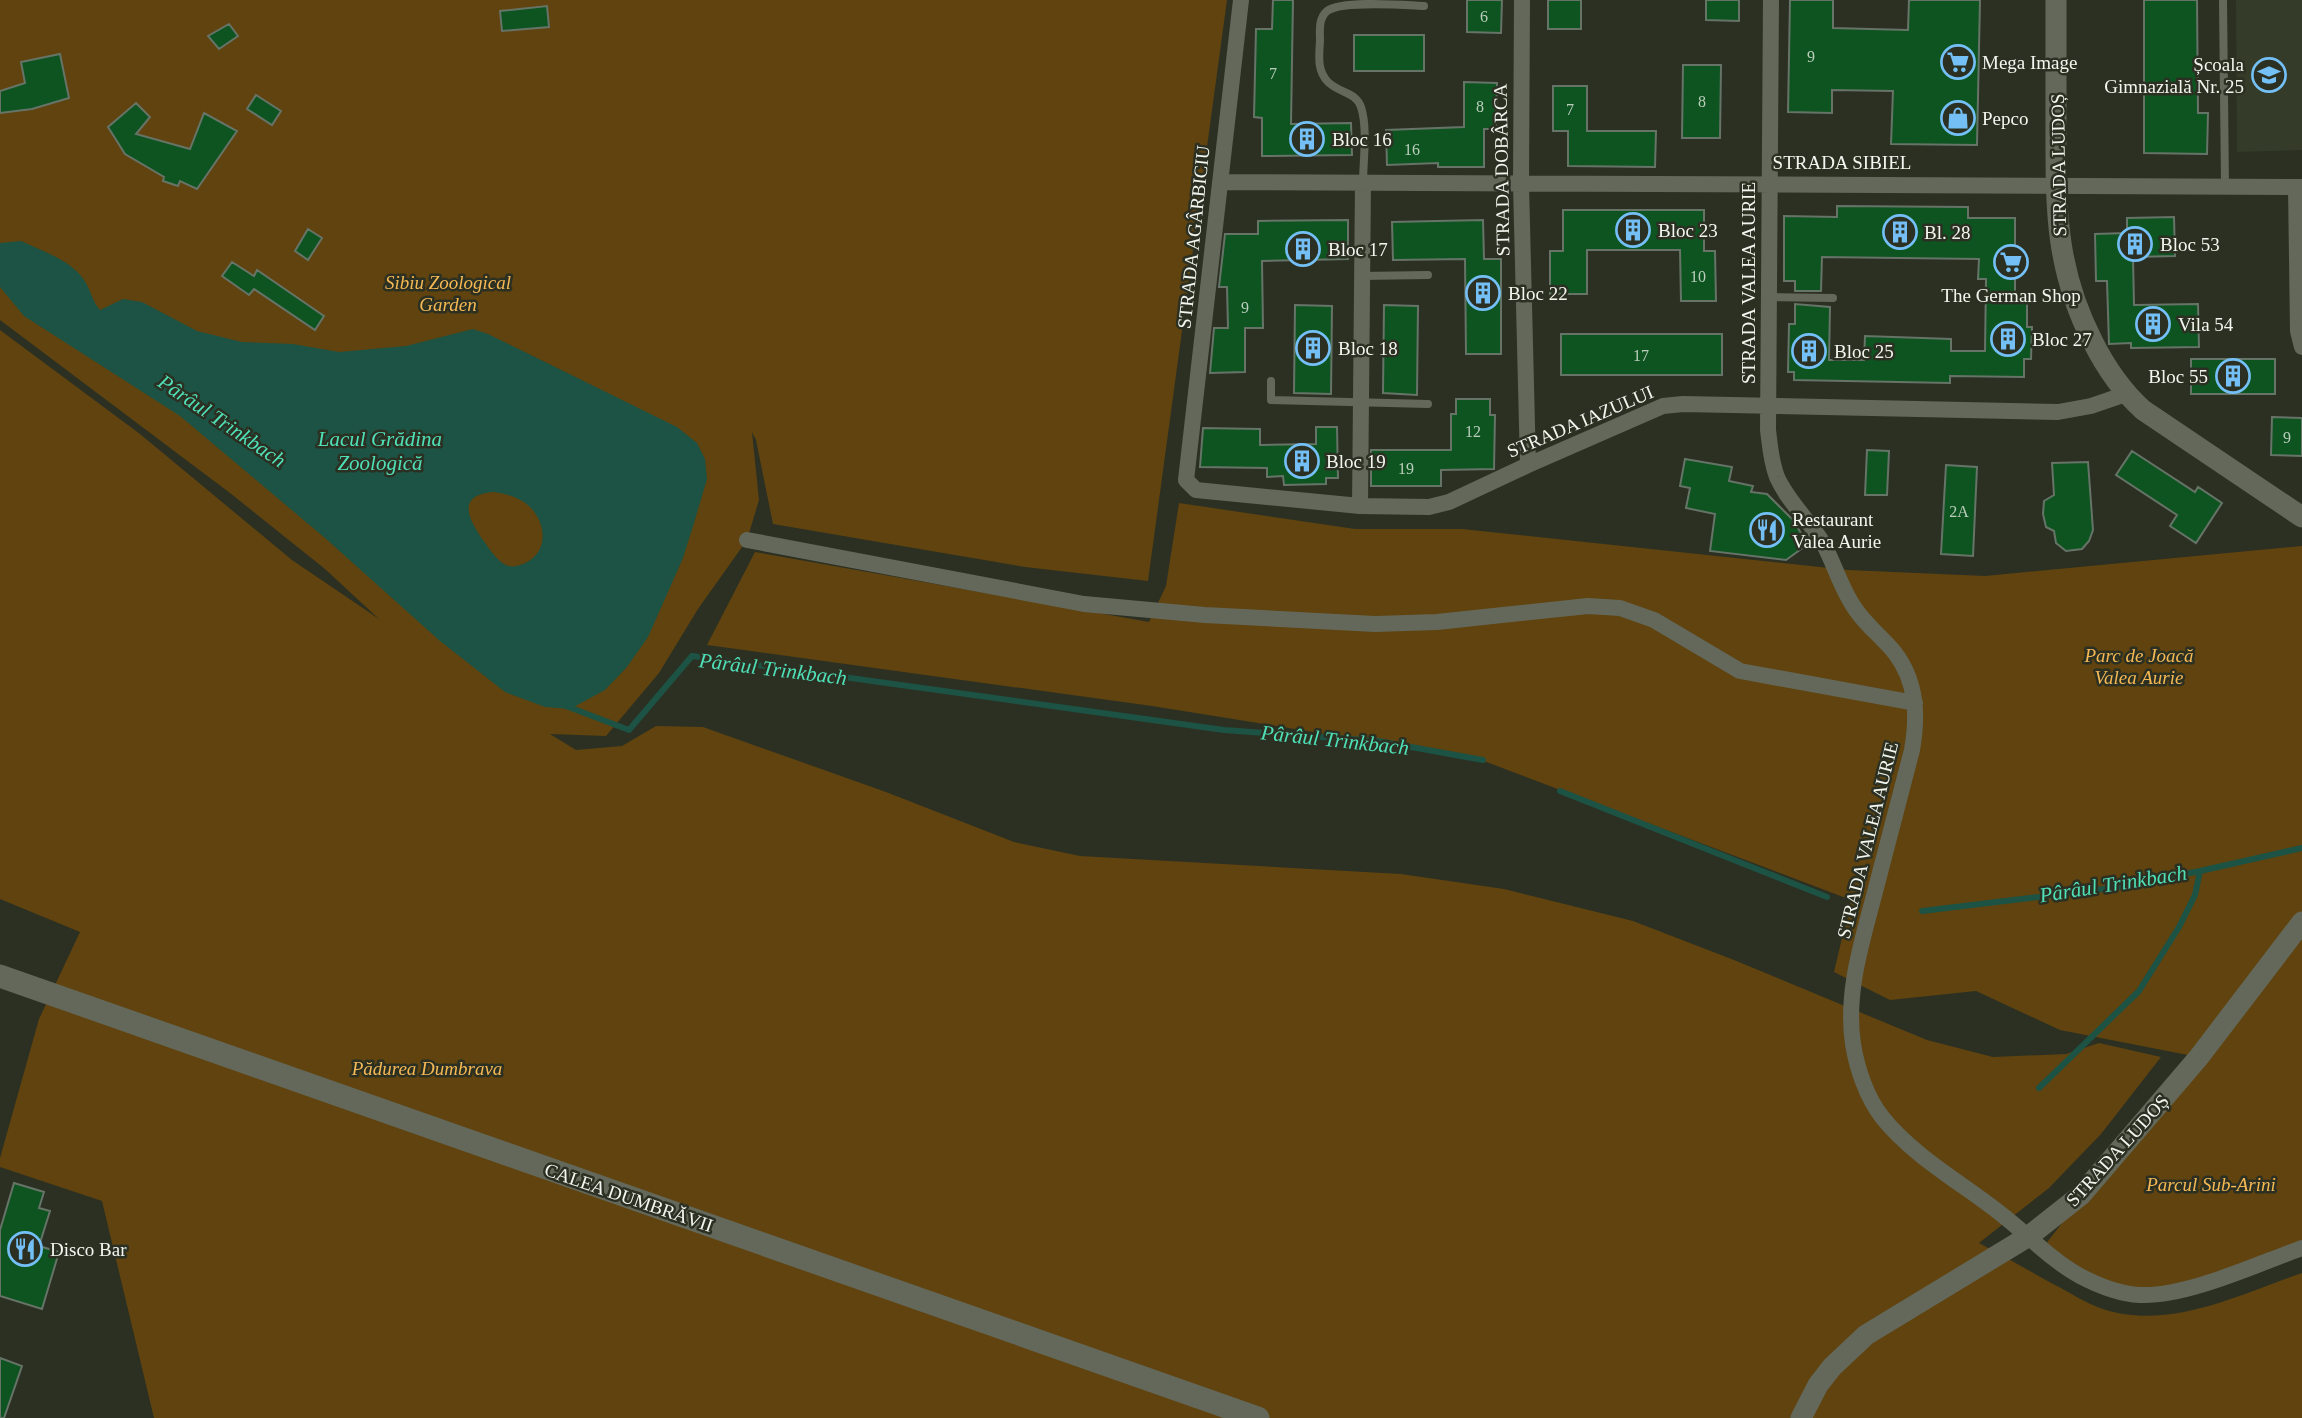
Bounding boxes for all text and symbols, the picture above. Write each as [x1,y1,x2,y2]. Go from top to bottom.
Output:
house number: 6 [1480,8,1488,25]
supermarket icon: Mega Image [1939,43,1977,81]
house number: 9 [1807,48,1815,65]
place label: Mega Image [1982,52,2077,73]
place label: Școala Gimnazială Nr. 25 [2104,54,2245,97]
school or university icon: Școala Gimnazială Nr. 25 [2250,56,2288,94]
house number: 7 [1269,65,1277,82]
street label: STRADA DOBÂRCA [1489,83,1514,256]
house number: 8 [1698,93,1706,110]
street label: STRADA LUDOȘ [2047,93,2070,237]
house number: 8 [1476,98,1484,115]
shop icon: Pepco [1939,99,1977,137]
house number: 7 [1566,101,1574,118]
place label: Pepco [1982,108,2028,129]
building icon: Bloc 16 [1288,120,1326,158]
place label: Bloc 16 [1332,129,1392,150]
house number: 16 [1404,141,1420,158]
street label: STRADA AGÂRBICIU [1173,144,1214,330]
street label: STRADA SIBIEL [1773,152,1911,173]
street label: STRADA VALEA AURIE [1738,182,1759,384]
building icon: Bloc 23 [1614,211,1652,249]
building icon: Bl. 28 [1881,213,1919,251]
place label: Bloc 23 [1658,220,1718,241]
place label: Bl. 28 [1924,222,1970,243]
building icon: Bloc 53 [2116,225,2154,263]
building icon: Bloc 17 [1284,230,1322,268]
place label: Bloc 53 [2160,234,2220,255]
place label: Bloc 17 [1328,239,1388,260]
supermarket icon: The German Shop [1992,243,2030,281]
house number: 10 [1690,268,1706,285]
park label: Sibiu Zoological Garden [385,272,511,315]
building icon: Bloc 22 [1464,274,1502,312]
place label: Bloc 22 [1508,283,1568,304]
place label: The German Shop [1941,285,2081,306]
house number: 9 [1241,299,1249,316]
building icon: Vila 54 [2134,305,2172,343]
place label: Vila 54 [2178,314,2234,335]
building icon: Bloc 27 [1989,320,2027,358]
building icon: Bloc 18 [1294,329,1332,367]
place label: Bloc 27 [2032,329,2092,350]
building icon: Bloc 25 [1790,332,1828,370]
place label: Bloc 18 [1338,338,1398,359]
place label: Bloc 25 [1834,341,1894,362]
house number: 17 [1633,347,1649,364]
building icon: Bloc 55 [2214,357,2252,395]
place label: Bloc 55 [2148,366,2208,387]
water label: Pârâul Trinkbach [153,369,290,473]
street label: STRADA IAZULUI [1504,381,1656,462]
house number: 12 [1465,423,1481,440]
water label: Lacul Grădina Zoologică [317,427,442,475]
house number: 9 [2283,429,2291,446]
building icon: Bloc 19 [1283,442,1321,480]
place label: Bloc 19 [1326,451,1386,472]
house number: 19 [1398,460,1414,477]
house number: 2A [1949,503,1969,520]
place label: Restaurant Valea Aurie [1792,509,1881,552]
restaurant icon: Restaurant Valea Aurie [1748,511,1786,549]
park label: Parc de Joacă Valea Aurie [2083,645,2194,688]
water label: Pârâul Trinkbach [697,648,848,690]
water label: Pârâul Trinkbach [1259,720,1410,760]
street label: STRADA VALEA AURIE [1833,740,1902,941]
water label: Pârâul Trinkbach [2037,861,2188,908]
park label: Pădurea Dumbrava [351,1058,502,1079]
street label: STRADA LUDOȘ [2062,1090,2173,1211]
street label: CALEA DUMBRĂVII [542,1159,716,1236]
park label: Parcul Sub-Arini [2145,1174,2276,1195]
restaurant icon: Disco Bar [6,1230,44,1268]
place label: Disco Bar [50,1239,127,1260]

